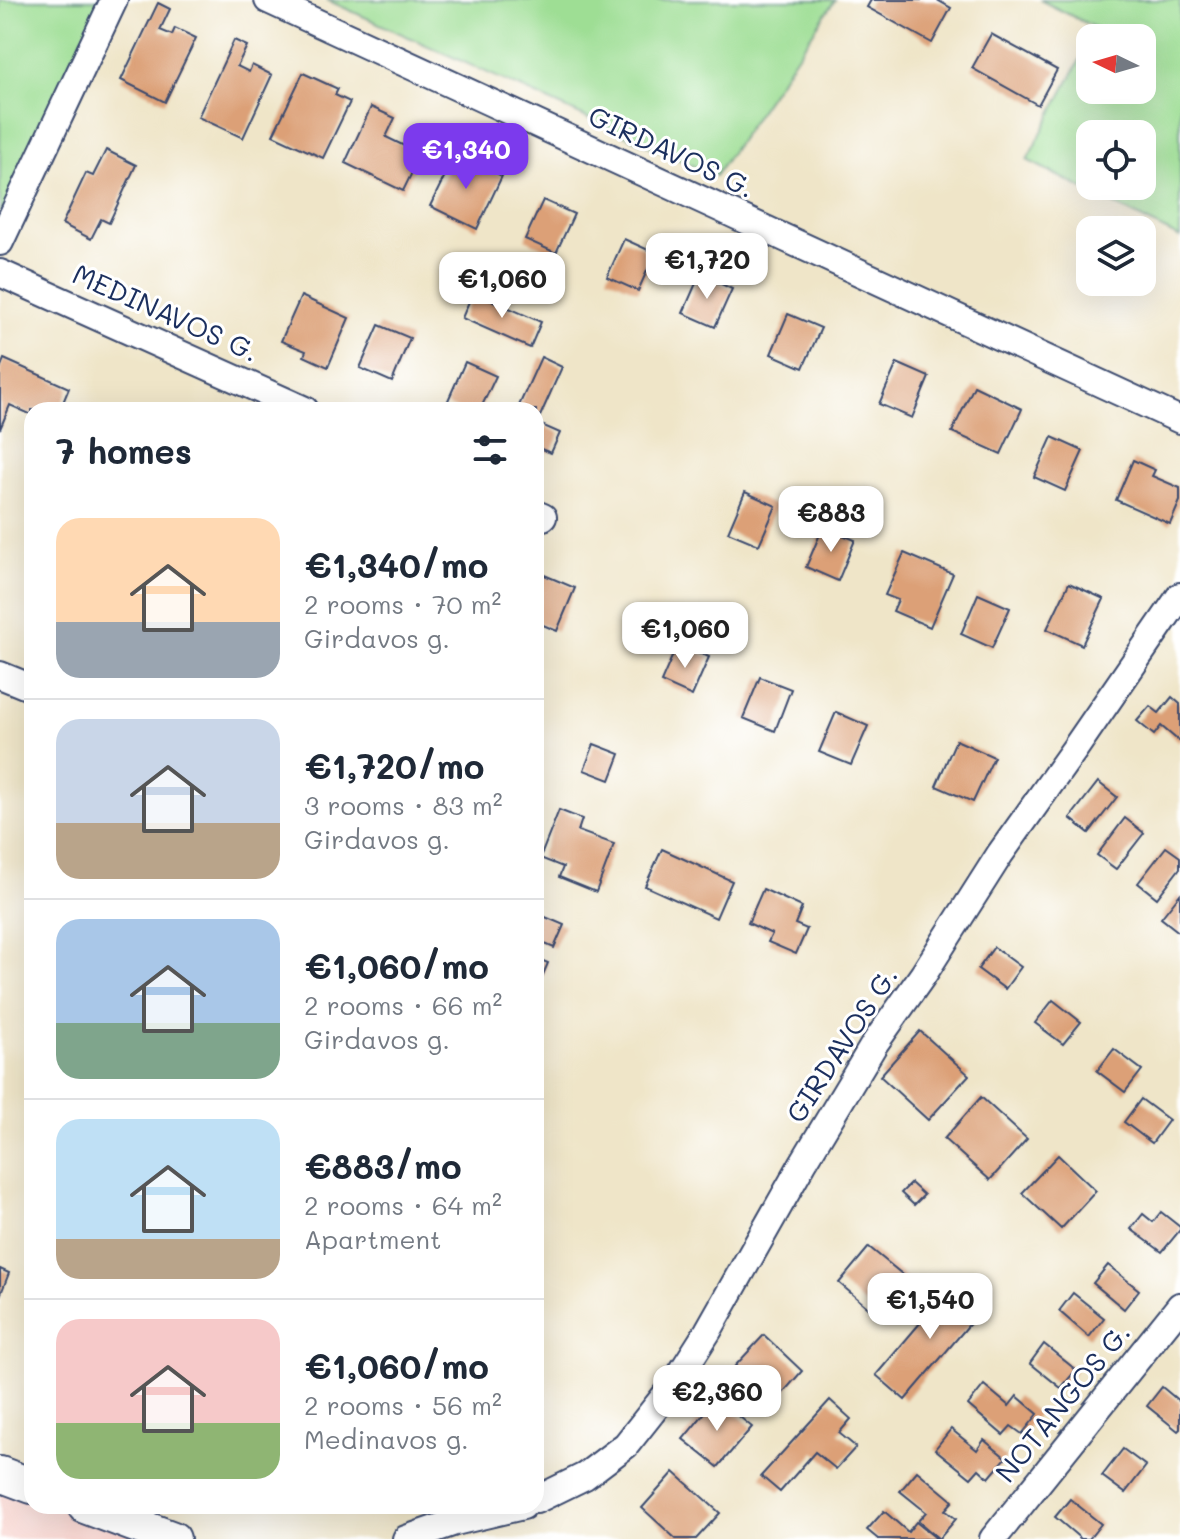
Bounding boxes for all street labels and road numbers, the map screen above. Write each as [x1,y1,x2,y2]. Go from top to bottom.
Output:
street label: GIRDAVOS G. [583,97,761,205]
street label: MEDINAVOS G. [67,255,265,369]
street label: GIRDAVOS G. [777,959,905,1129]
street label: NOTANGOS G. [987,1315,1137,1489]

